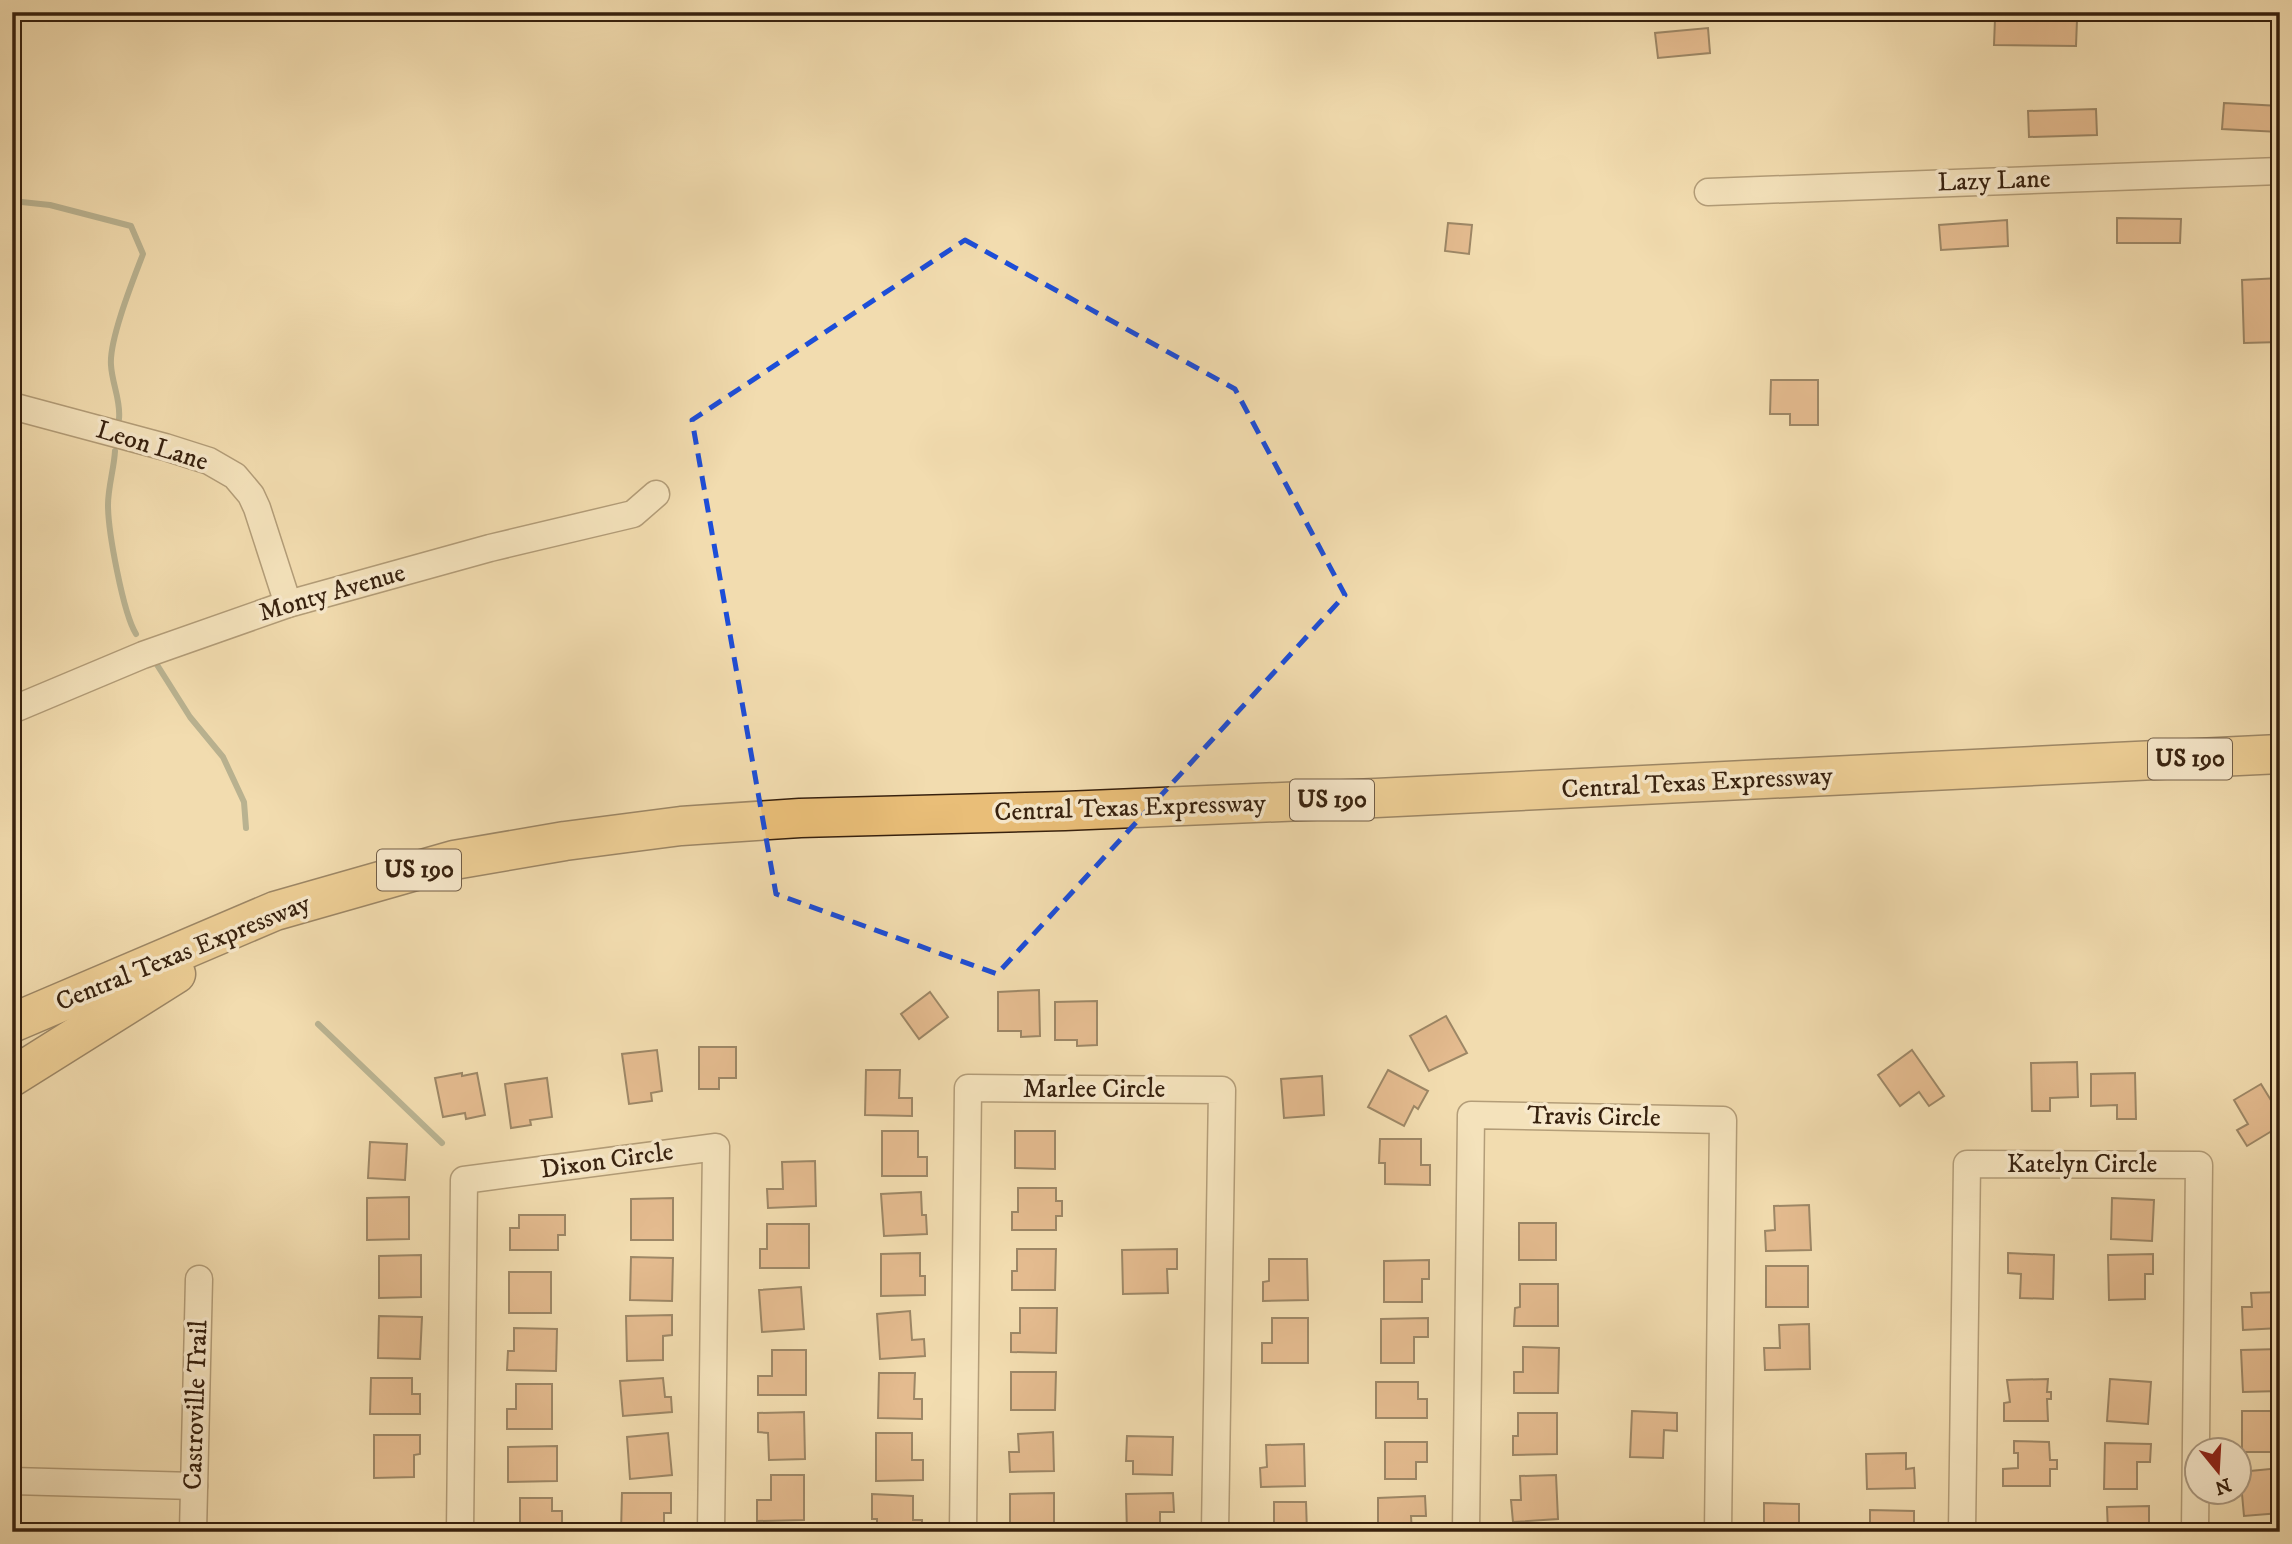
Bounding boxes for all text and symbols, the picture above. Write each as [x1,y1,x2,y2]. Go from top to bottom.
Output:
street label: Lazy Lane [1937,163,2051,199]
street label: Leon Lane [92,413,212,479]
street label: Monty Avenue [255,556,409,630]
road number: US 190 [2148,738,2232,780]
street label: Central Texas Expressway [1561,759,1834,807]
road number: US 190 [1290,780,1374,820]
street label: Central Texas Expressway [994,787,1267,829]
road number: US 190 [377,850,461,890]
street label: Central Texas Expressway [51,887,316,1019]
street label: Marlee Circle [1023,1073,1165,1106]
street label: Travis Circle [1527,1099,1661,1135]
street label: Dixon Circle [539,1135,675,1187]
street label: Katelyn Circle [2007,1148,2157,1181]
street label: Castroville Trail [177,1319,215,1491]
north arrow [2184,1436,2254,1506]
text: N [2211,1472,2234,1499]

